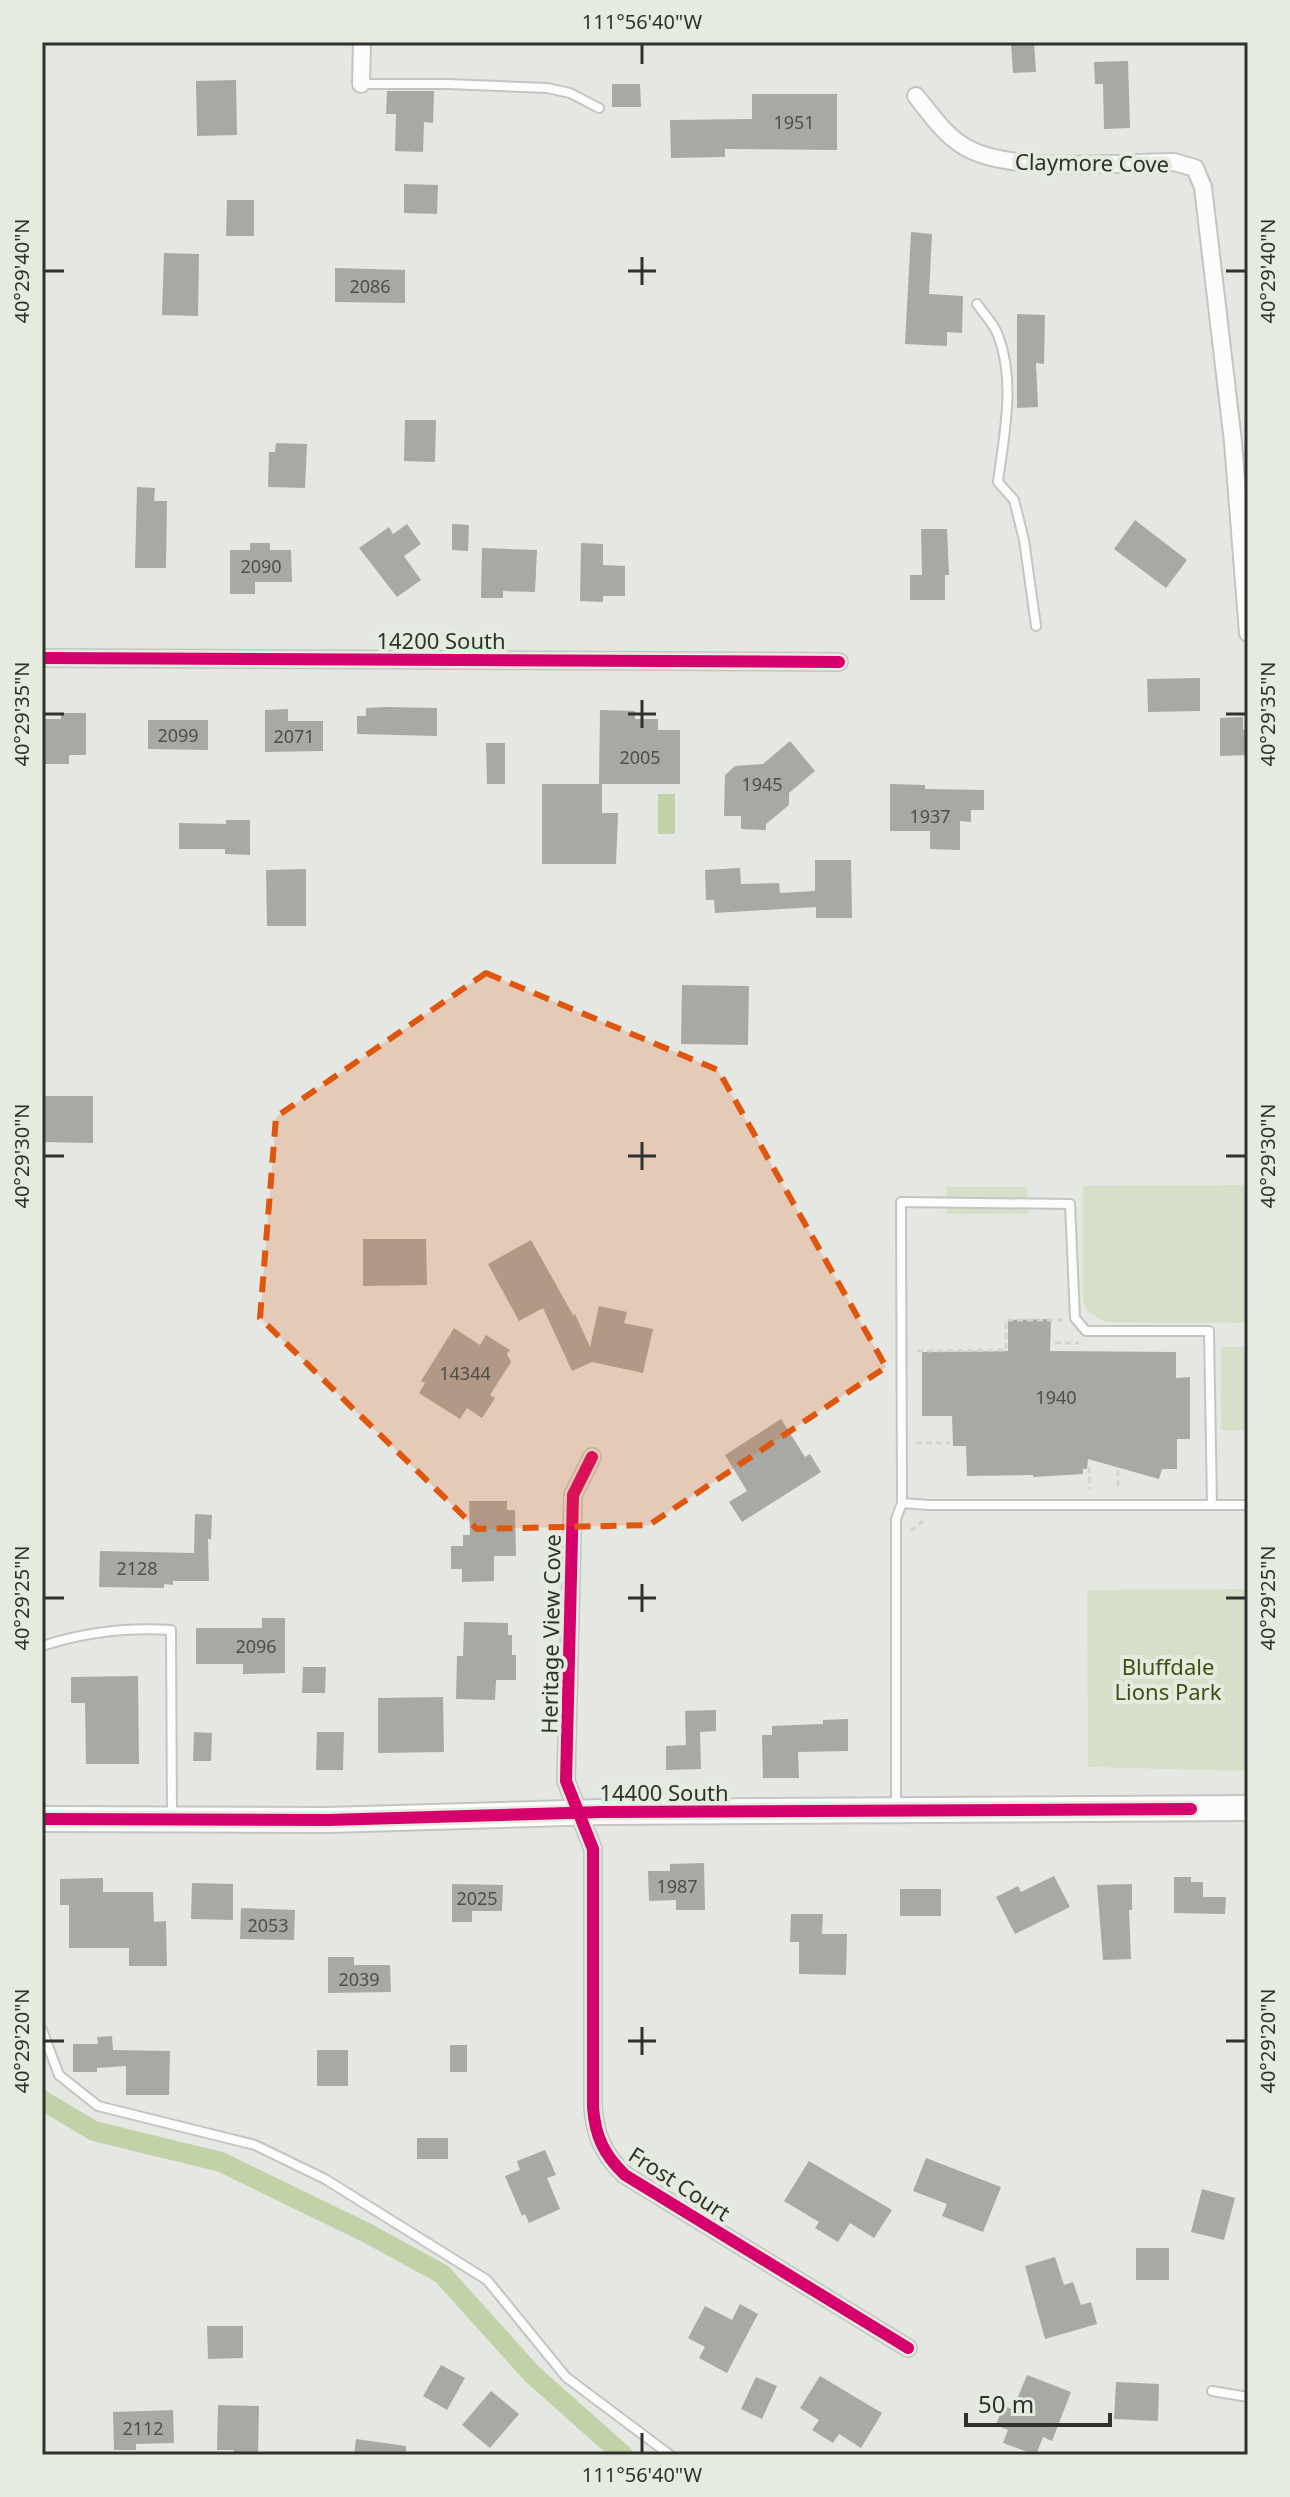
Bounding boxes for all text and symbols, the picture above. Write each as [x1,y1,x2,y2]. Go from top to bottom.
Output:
text: 111°56'40"W [582,8,703,35]
house number: 1951 [773,110,815,134]
street label: Claymore Cove [1015,146,1169,178]
text: 40°29'40"N [8,218,35,324]
text: 40°29'40"N [1254,218,1281,324]
house number: 2086 [349,274,391,298]
house number: 2090 [240,554,282,578]
street label: 14200 South [376,625,506,655]
text: 40°29'35"N [8,661,35,767]
text: 40°29'35"N [1254,661,1281,767]
house number: 2099 [157,723,199,747]
house number: 2071 [273,724,315,748]
house number: 2005 [619,745,661,769]
house number: 1945 [741,772,783,796]
house number: 1937 [909,804,951,828]
text: 40°29'30"N [8,1103,35,1209]
text: 40°29'30"N [1254,1103,1281,1209]
house number: 14344 [439,1361,491,1385]
house number: 1940 [1035,1385,1077,1409]
street label: Heritage View Cove [533,1534,567,1734]
text: 40°29'25"N [8,1545,35,1651]
text: 40°29'25"N [1254,1545,1281,1651]
house number: 2128 [116,1556,158,1580]
house number: 2096 [235,1634,277,1658]
park label: Bluffdale Lions Park [1115,1651,1222,1706]
street label: 14400 South [599,1777,729,1807]
house number: 1987 [656,1874,698,1898]
house number: 2025 [456,1886,498,1910]
house number: 2053 [247,1913,289,1937]
house number: 2039 [338,1967,380,1991]
text: 40°29'20"N [8,1988,35,2094]
text: 40°29'20"N [1254,1988,1281,2094]
street label: Frost Court [623,2139,737,2227]
scale bar [966,2377,1110,2427]
text: 50 m [978,2387,1034,2420]
house number: 2112 [122,2416,164,2440]
text: 111°56'40"W [582,2461,703,2488]

